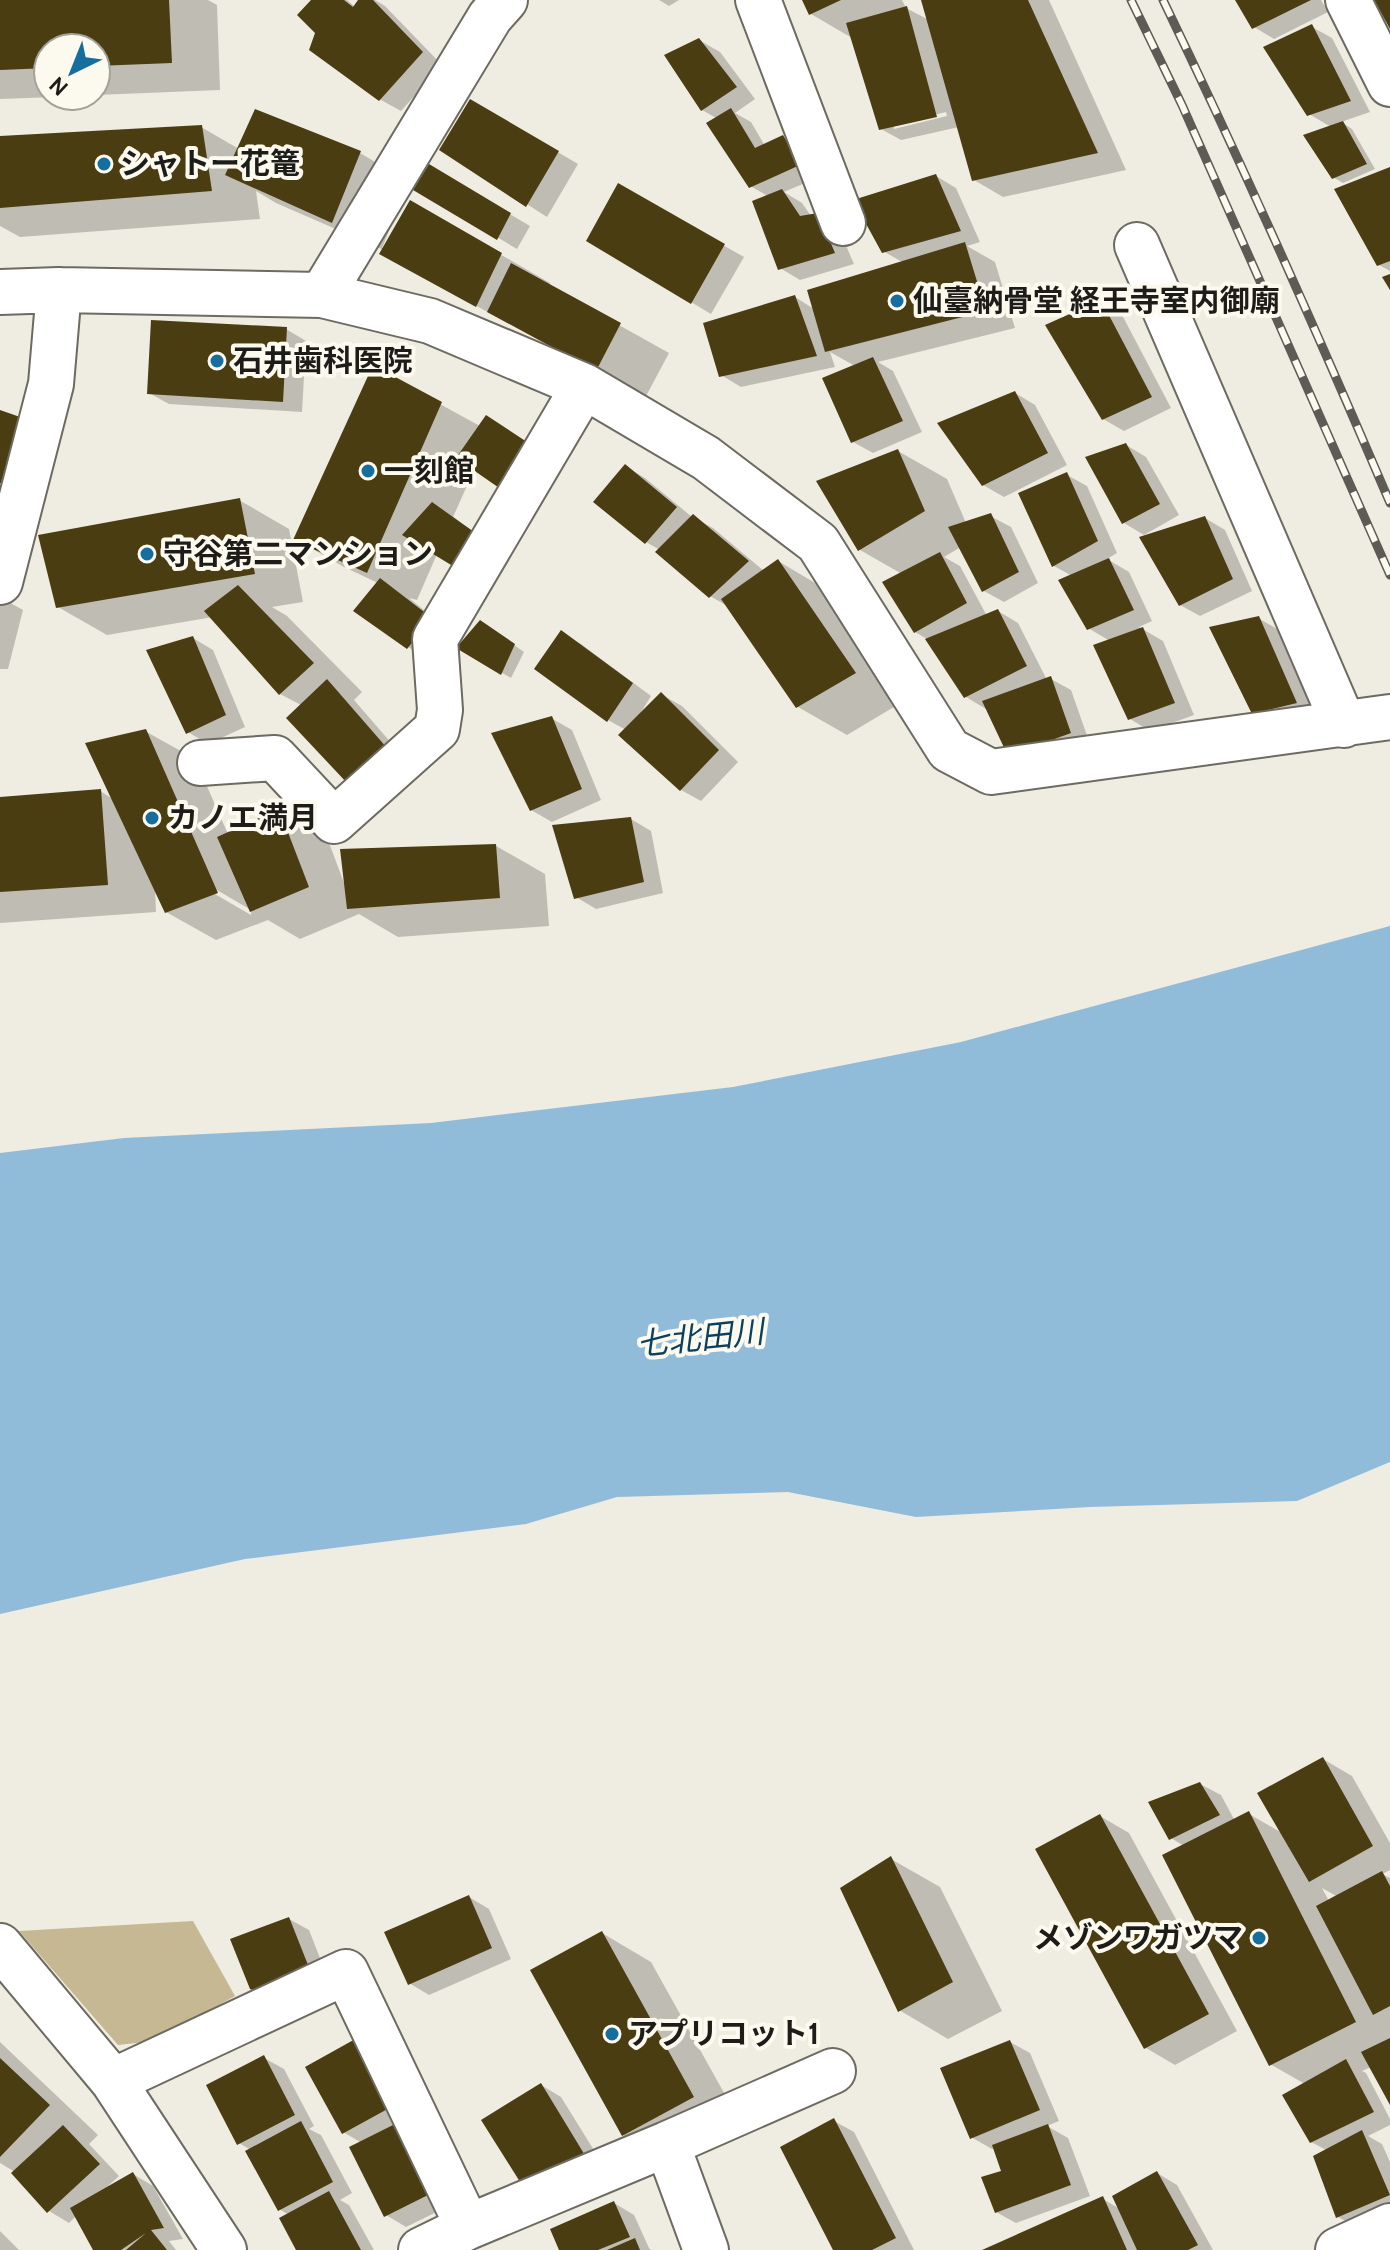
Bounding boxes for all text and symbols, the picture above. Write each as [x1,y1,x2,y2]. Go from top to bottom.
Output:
north arrow [32,32,112,112]
text: N [44,71,74,101]
place label: シャトー花篭 [120,145,300,182]
marker: シャトー花篭 [95,155,113,173]
place label: 仙臺納骨堂 経王寺室内御廟 [913,282,1280,319]
marker: 仙臺納骨堂 経王寺室内御廟 [888,292,906,310]
place label: 石井歯科医院 [233,342,413,379]
marker: 石井歯科医院 [208,352,226,370]
place label: 一刻館 [384,452,474,489]
marker: 一刻館 [359,462,377,480]
place label: 守谷第二マンション [163,535,433,572]
marker: 守谷第二マンション [138,545,156,563]
place label: カノエ満月 [168,799,318,836]
marker: カノエ満月 [143,809,161,827]
water label: 七北田川 [634,1311,769,1364]
place label: メゾンワガツマ [1033,1919,1243,1956]
marker: メゾンワガツマ [1250,1929,1268,1947]
place label: アプリコット1 [628,2015,819,2052]
marker: アプリコット1 [603,2025,621,2043]

